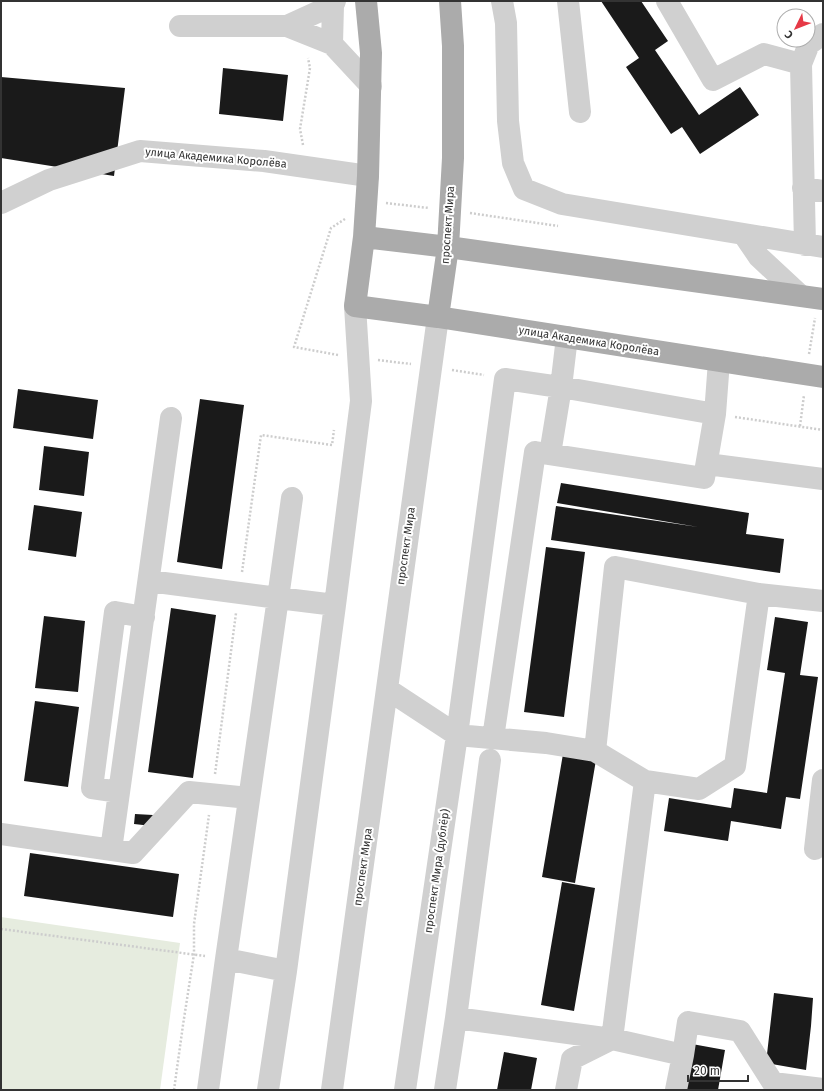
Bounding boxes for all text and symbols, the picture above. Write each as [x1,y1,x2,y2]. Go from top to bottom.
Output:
north arrow [776,8,816,48]
text: С [782,27,796,41]
street label: улица Академика Королёва [145,145,287,171]
street label: проспект Мира [439,185,457,265]
street label: улица Академика Королёва [518,323,660,359]
street label: проспект Мира [394,506,418,586]
street label: проспект Мира (дублёр) [422,808,452,934]
street label: проспект Мира [351,827,375,907]
scale bar [688,1057,748,1083]
text: 20 m [694,1064,720,1078]

